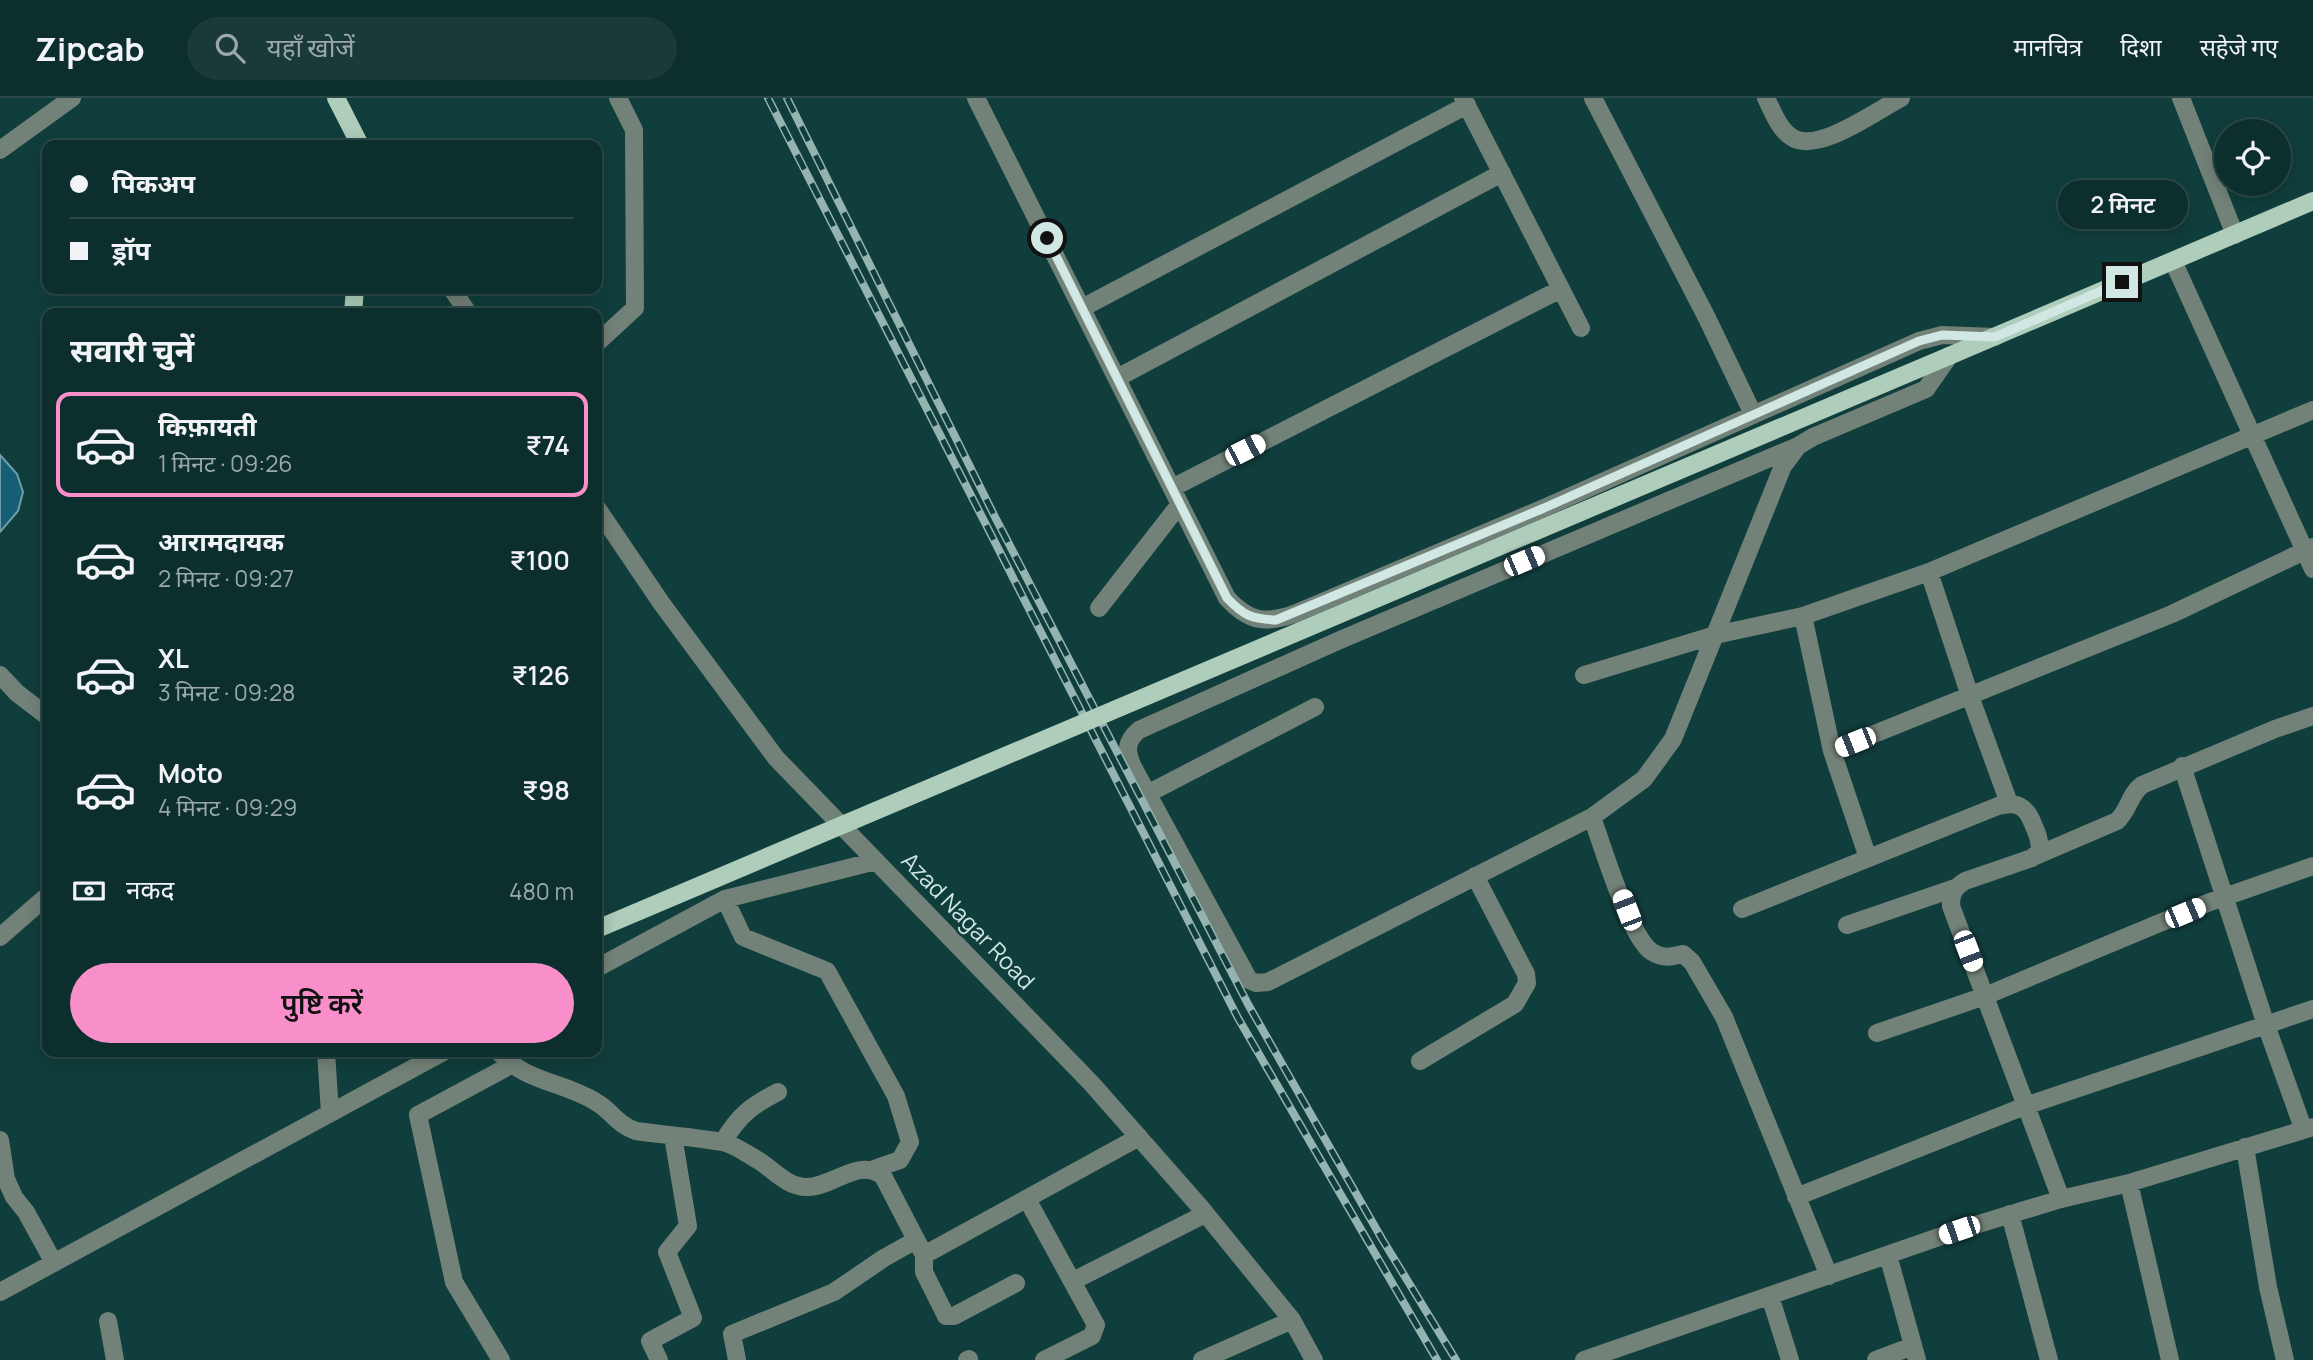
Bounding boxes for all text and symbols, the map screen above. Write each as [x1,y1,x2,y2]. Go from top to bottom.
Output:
search box [187,17,677,80]
text: Zipcab [35,26,145,71]
icon: search [211,29,249,67]
text: यहाँ खोजें [267,29,355,65]
text: मानचित्र [2014,30,2082,63]
text: दिशा [2120,30,2162,63]
text: सहेजे गए [2200,30,2278,63]
map controls [2214,119,2291,196]
button: locate [2214,119,2291,196]
text: पिकअप [112,165,195,201]
callout: 2 मिनट [2057,180,2187,230]
text: 2 मिनट [2091,188,2155,220]
route start [1031,222,1063,254]
text: ड्रॉप [112,232,150,268]
route end [2106,266,2138,298]
text: सवारी चुनें [70,328,194,372]
text: किफ़ायती [158,408,257,444]
icon: car [74,413,137,476]
text: ₹74 [526,427,570,463]
car [1222,431,1269,469]
text: 1 मिनट · 09:26 [158,447,293,479]
text: आरामदायक [158,523,284,559]
icon: car [74,528,137,591]
text: ₹100 [510,542,570,578]
car [1501,543,1548,579]
text: 2 मिनट · 09:27 [158,562,294,594]
text: XL [158,640,189,676]
icon: car [74,643,137,706]
text: ₹126 [512,657,570,693]
text: 3 मिनट · 09:28 [158,676,295,708]
car [1832,724,1879,760]
text: Moto [158,755,223,791]
icon: car [74,758,137,821]
text: ₹98 [522,772,570,808]
text: 4 मिनट · 09:29 [158,791,297,823]
street label: Azad Nagar Road [895,845,1043,996]
text: नकद [126,871,174,907]
icon: cash [70,872,108,910]
text: 480 m [509,875,574,907]
car [1610,887,1645,933]
car [2162,895,2209,931]
car [1951,928,1986,974]
button: पुष्टि करें [70,963,574,1043]
car [1936,1213,1983,1247]

